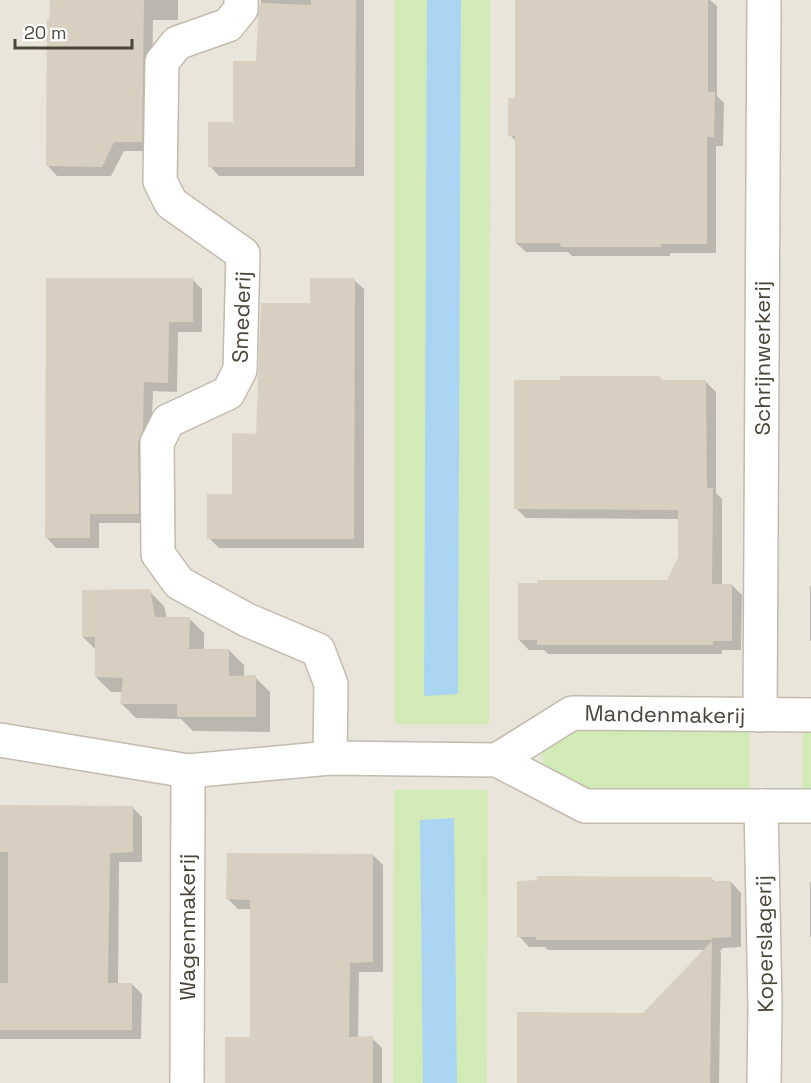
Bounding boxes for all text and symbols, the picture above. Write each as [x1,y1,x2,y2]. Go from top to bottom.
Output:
scale bar [15,12,132,50]
text: 20 m [24,21,67,44]
street label: Smederij [225,271,257,363]
street label: Schrijnwerkerij [748,281,776,435]
street label: Mandenmakerij [584,699,746,729]
street label: Wagenmakerij [173,854,201,1000]
street label: Koperslagerij [749,875,779,1013]

